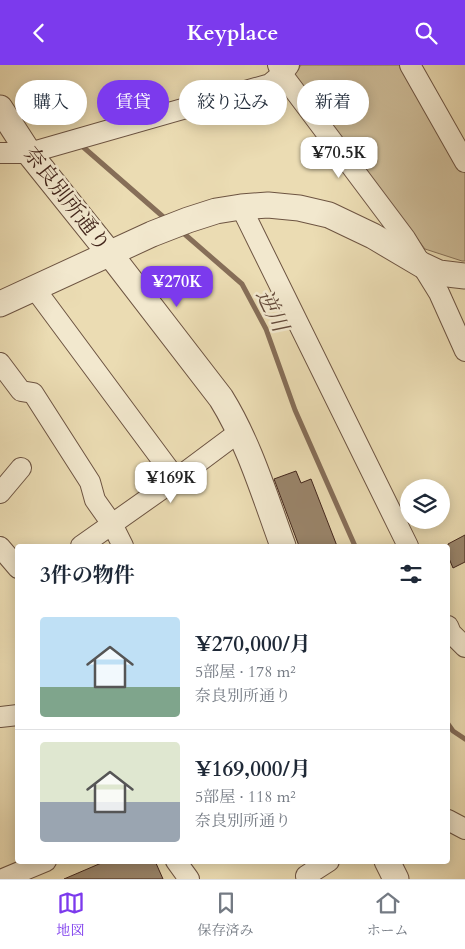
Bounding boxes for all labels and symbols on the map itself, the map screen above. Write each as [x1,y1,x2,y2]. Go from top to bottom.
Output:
pin: ¥70.5K [298,137,380,179]
street label: 奈良別所通り [16,141,117,258]
pin: ¥270K [142,265,212,308]
water label: 逆川 [249,284,296,339]
pin: ¥169K [136,461,206,504]

